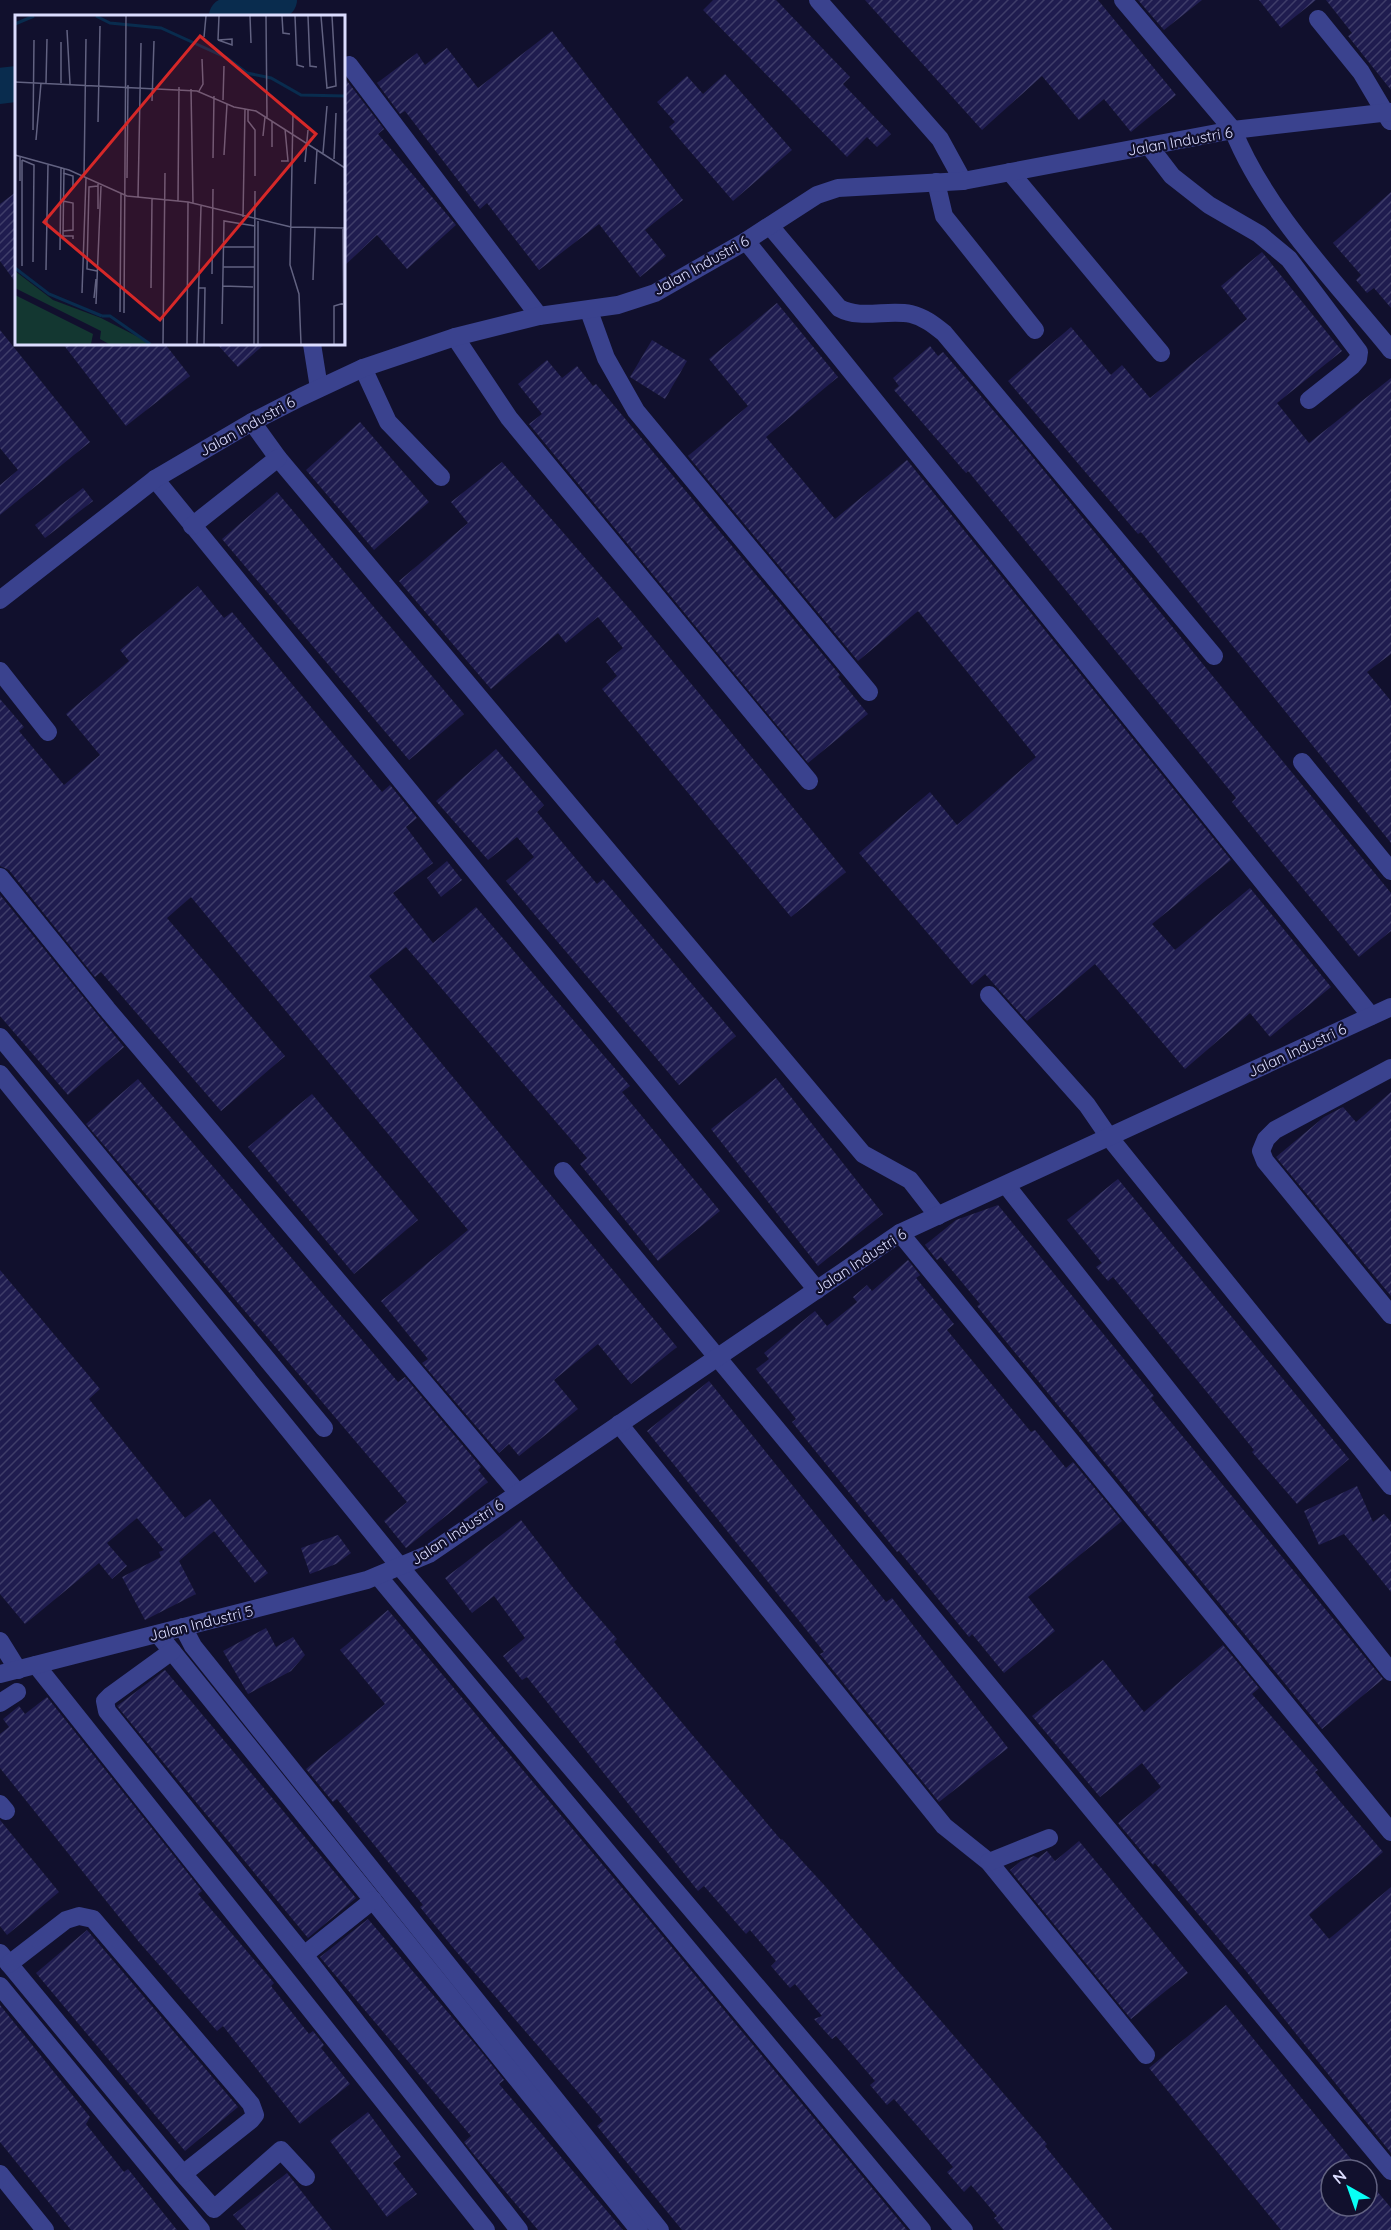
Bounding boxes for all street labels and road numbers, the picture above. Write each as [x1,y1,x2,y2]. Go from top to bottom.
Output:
street label: Jalan Industri 6 [1126,122,1234,160]
street label: Jalan Industri 6 [650,231,752,299]
street label: Jalan Industri 6 [196,392,298,460]
street label: Jalan Industri 6 [1245,1019,1349,1081]
street label: Jalan Industri 6 [810,1224,910,1298]
street label: Jalan Industri 6 [407,1495,507,1569]
street label: Jalan Industri 5 [147,1601,255,1645]

